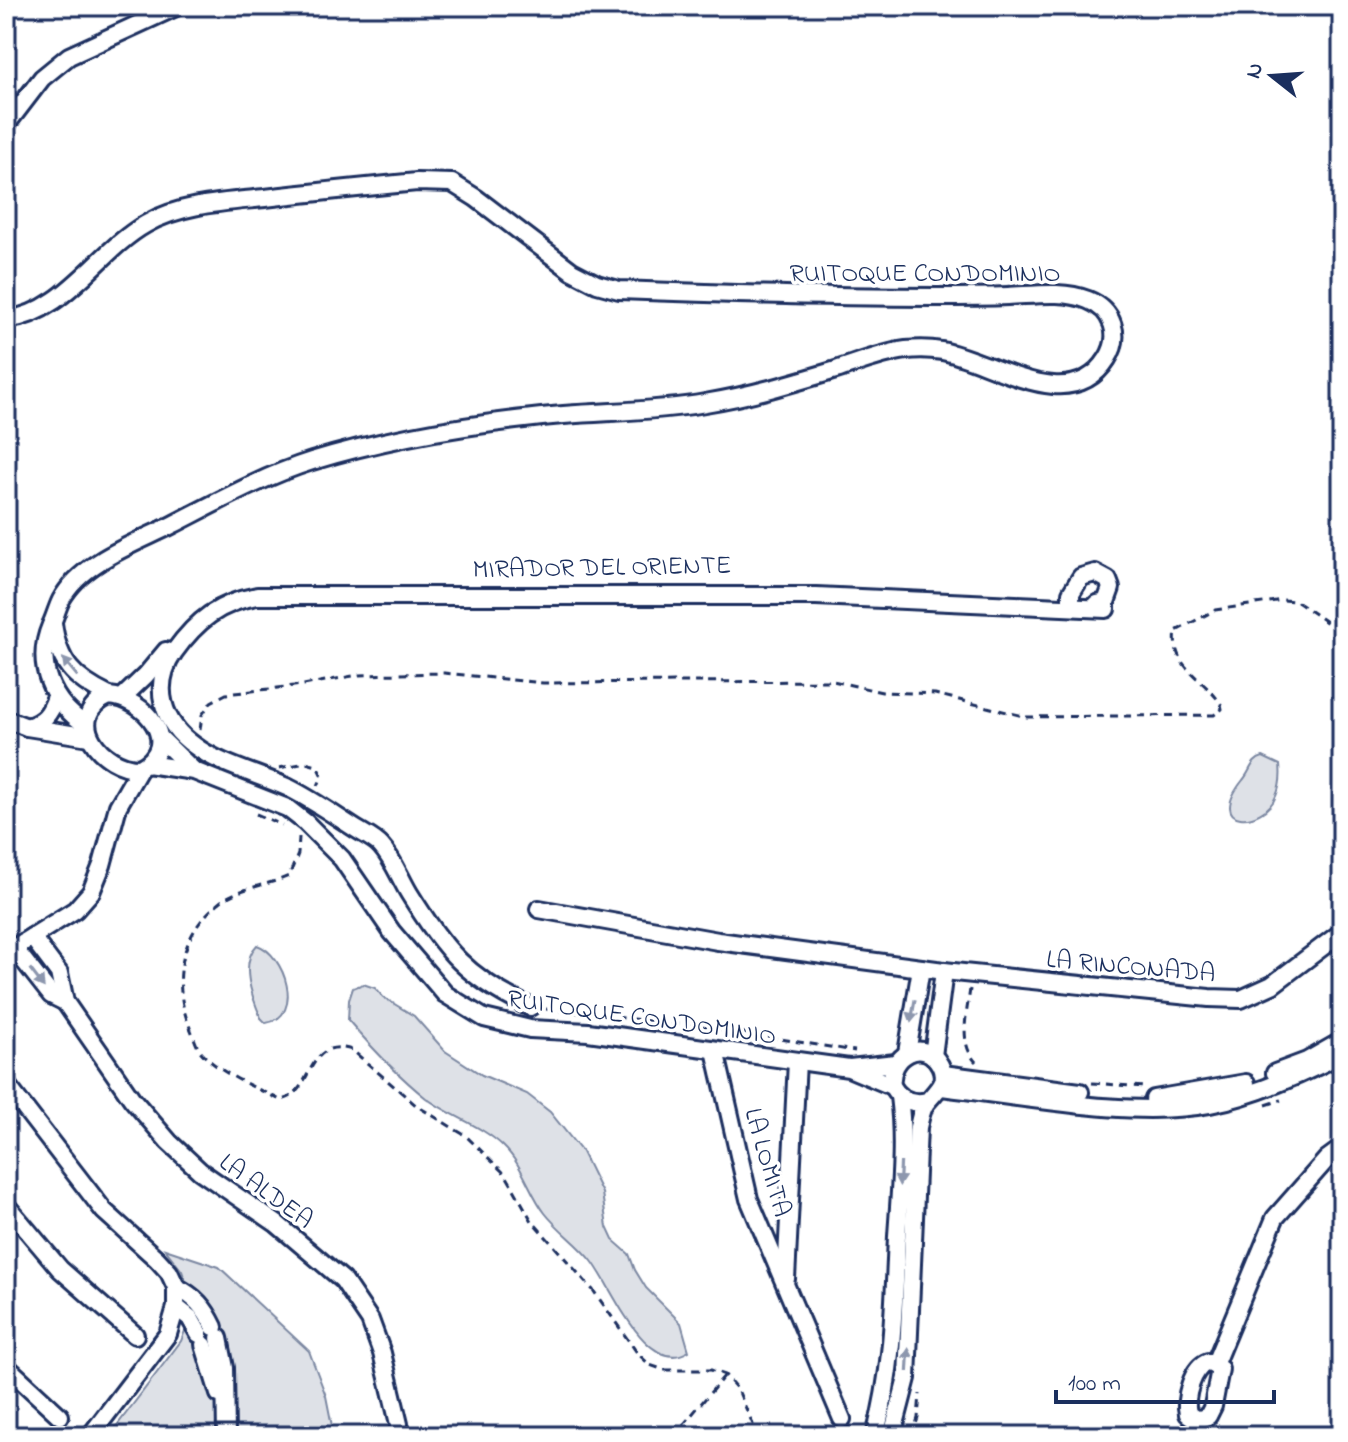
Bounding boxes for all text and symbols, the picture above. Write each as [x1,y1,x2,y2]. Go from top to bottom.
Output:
north arrow [1232,36,1312,116]
text: N [1238,59,1273,83]
street label: RUITOQUE CONDOMINIO [789,256,1061,294]
street label: MIRADOR DEL ORIENTE [472,548,732,590]
one-way arrow [62,657,78,677]
street label: LA RINCONADA [1045,942,1217,994]
one-way arrow [29,967,45,989]
street label: RUITOQUE CONDOMINIO [505,981,779,1057]
one-way arrow [907,998,919,1023]
street label: LA LOMITA [732,1104,800,1222]
street label: LA ALDEA [210,1145,320,1240]
one-way arrow [894,1162,907,1187]
one-way arrow [901,1347,914,1372]
scale bar [1056,1354,1274,1404]
text: 100 m [1068,1367,1121,1402]

